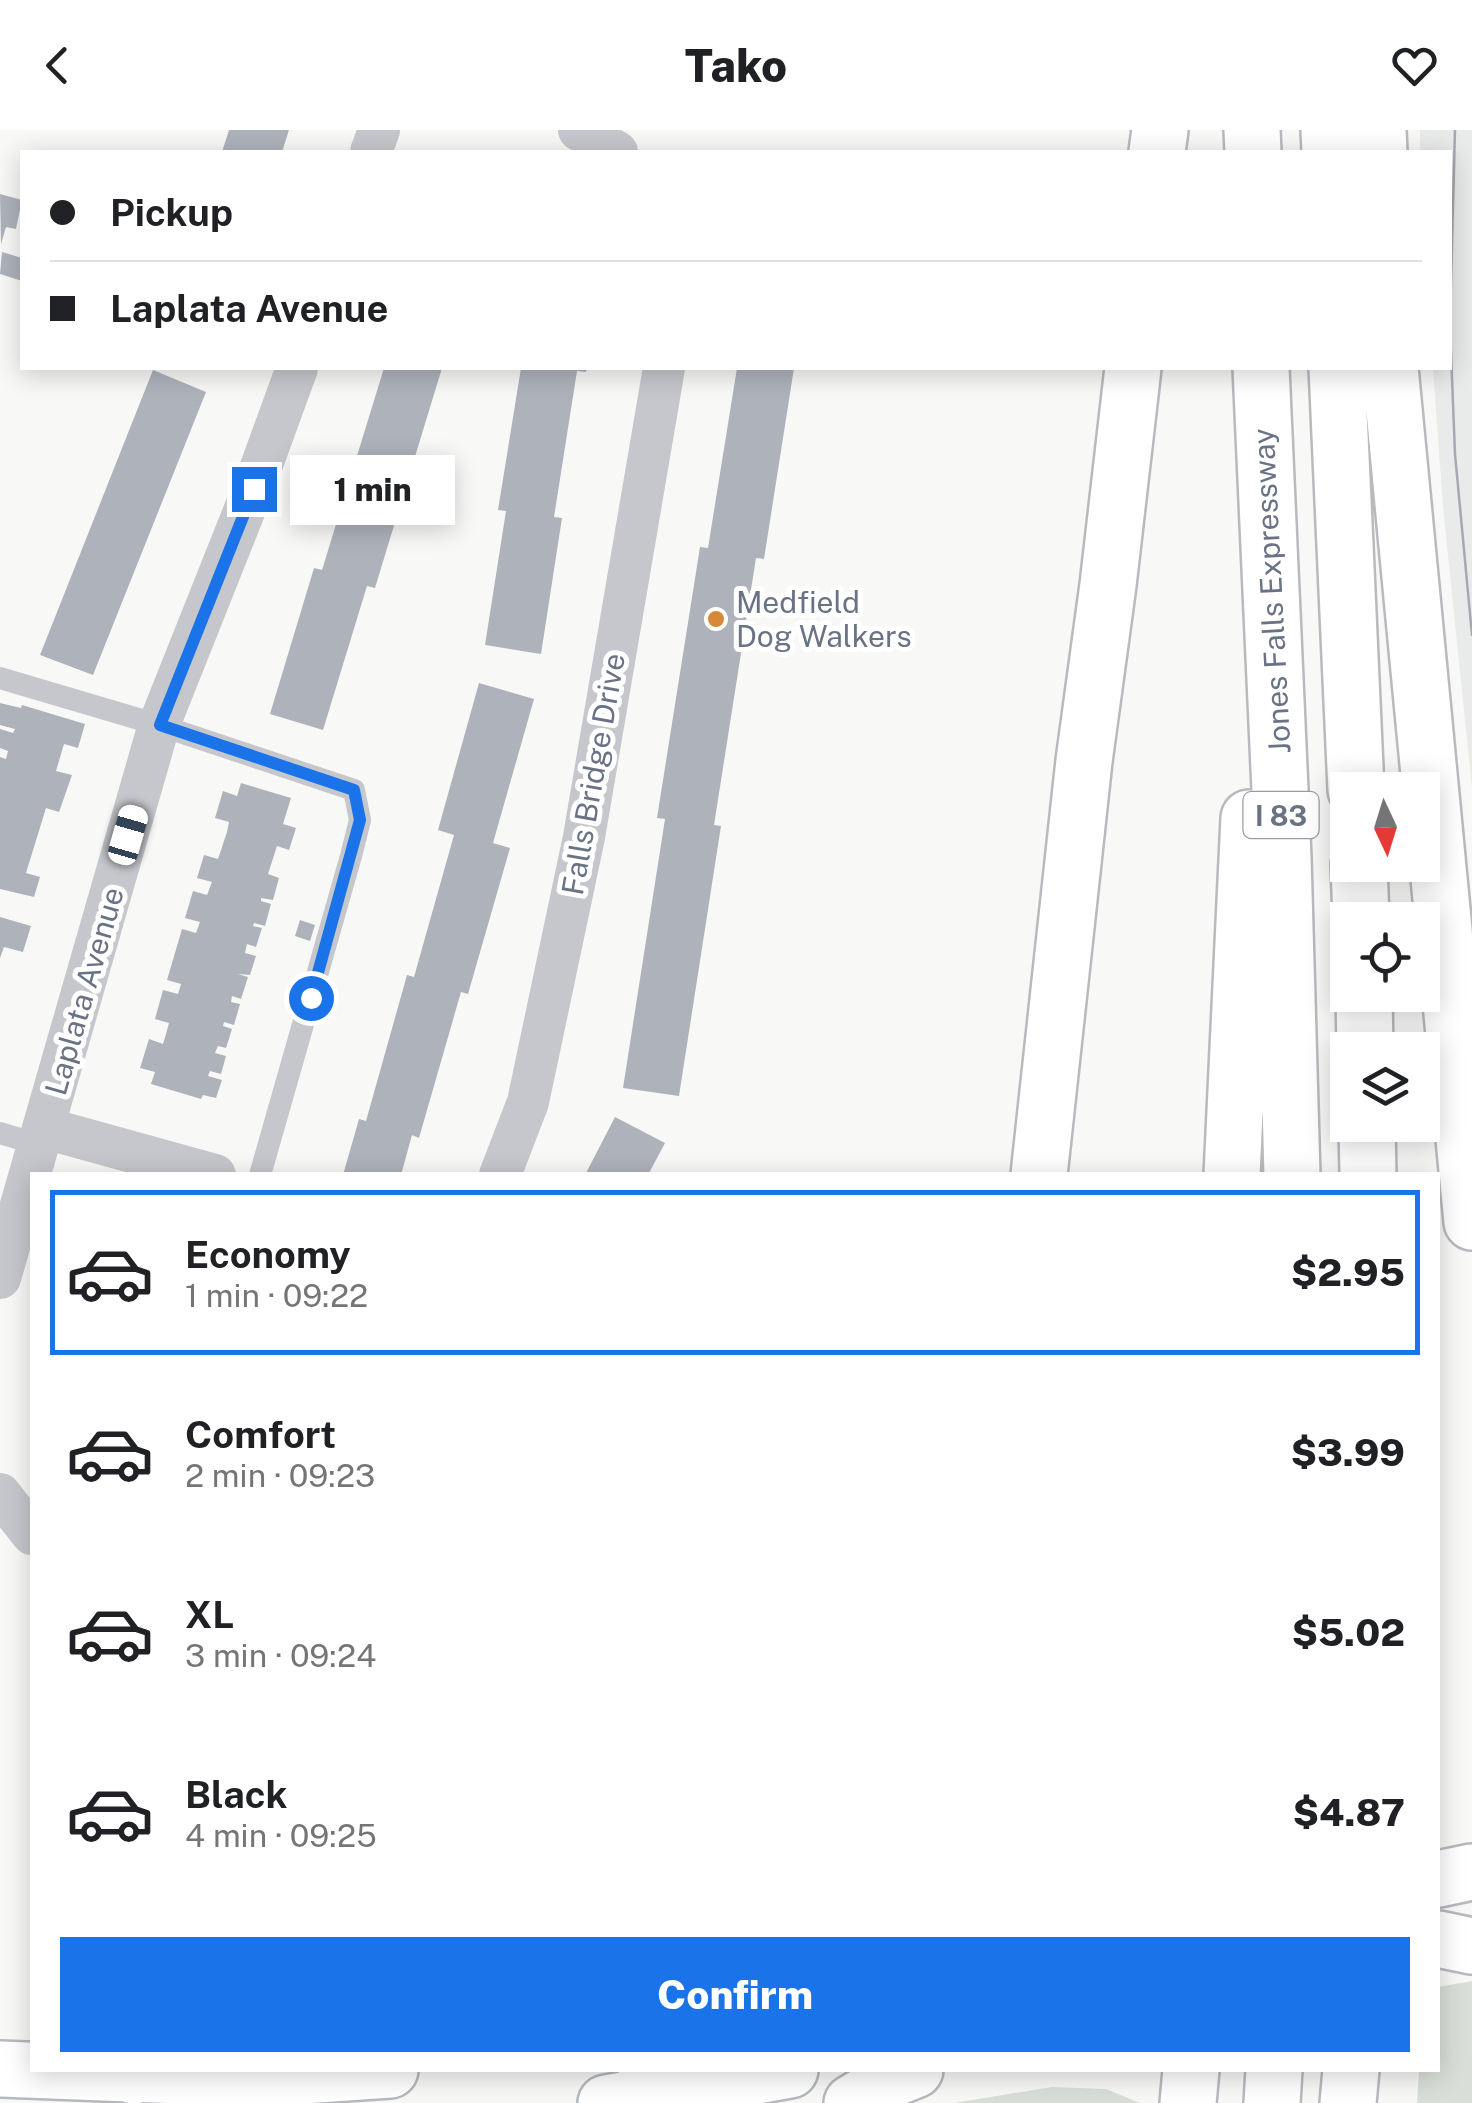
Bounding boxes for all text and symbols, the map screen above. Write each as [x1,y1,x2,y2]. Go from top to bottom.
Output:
icon: back [30,38,85,93]
icon: heart [1387,38,1442,93]
text: Tako [685,39,787,92]
text: Pickup [110,190,233,235]
text: Laplata Avenue [110,286,388,331]
street label: Jones Falls Expressway [1244,427,1298,755]
callout: 1 min [289,454,454,524]
route end [232,467,277,512]
text: 1 min [333,471,412,508]
place label: Medfield Dog Walkers [736,584,912,654]
marker: Medfield Dog Walkers [705,608,727,630]
street label: Falls Bridge Drive [554,650,632,898]
north arrow [1330,772,1440,882]
map controls [1330,772,1440,1142]
road number: I 83 [1244,792,1318,838]
car [105,802,151,868]
street label: Laplata Avenue [37,883,131,1099]
button: locate [1330,902,1440,1012]
route start [289,976,334,1021]
button: layers [1330,1032,1440,1142]
icon: car [65,1228,155,1318]
text: Economy [185,1232,351,1277]
text: $2.95 [1291,1250,1405,1295]
text: 1 min · 09:22 [185,1277,368,1314]
icon: car [65,1408,155,1498]
text: Comfort [185,1412,336,1457]
text: $3.99 [1291,1430,1405,1475]
text: 2 min · 09:23 [185,1457,375,1494]
icon: car [65,1588,155,1678]
text: XL [185,1592,234,1637]
text: $5.02 [1292,1610,1405,1655]
text: 3 min · 09:24 [185,1637,376,1674]
icon: car [65,1768,155,1858]
text: Black [185,1772,288,1817]
text: $4.87 [1293,1790,1405,1835]
text: 4 min · 09:25 [185,1817,377,1854]
button: Confirm [60,1937,1410,2052]

